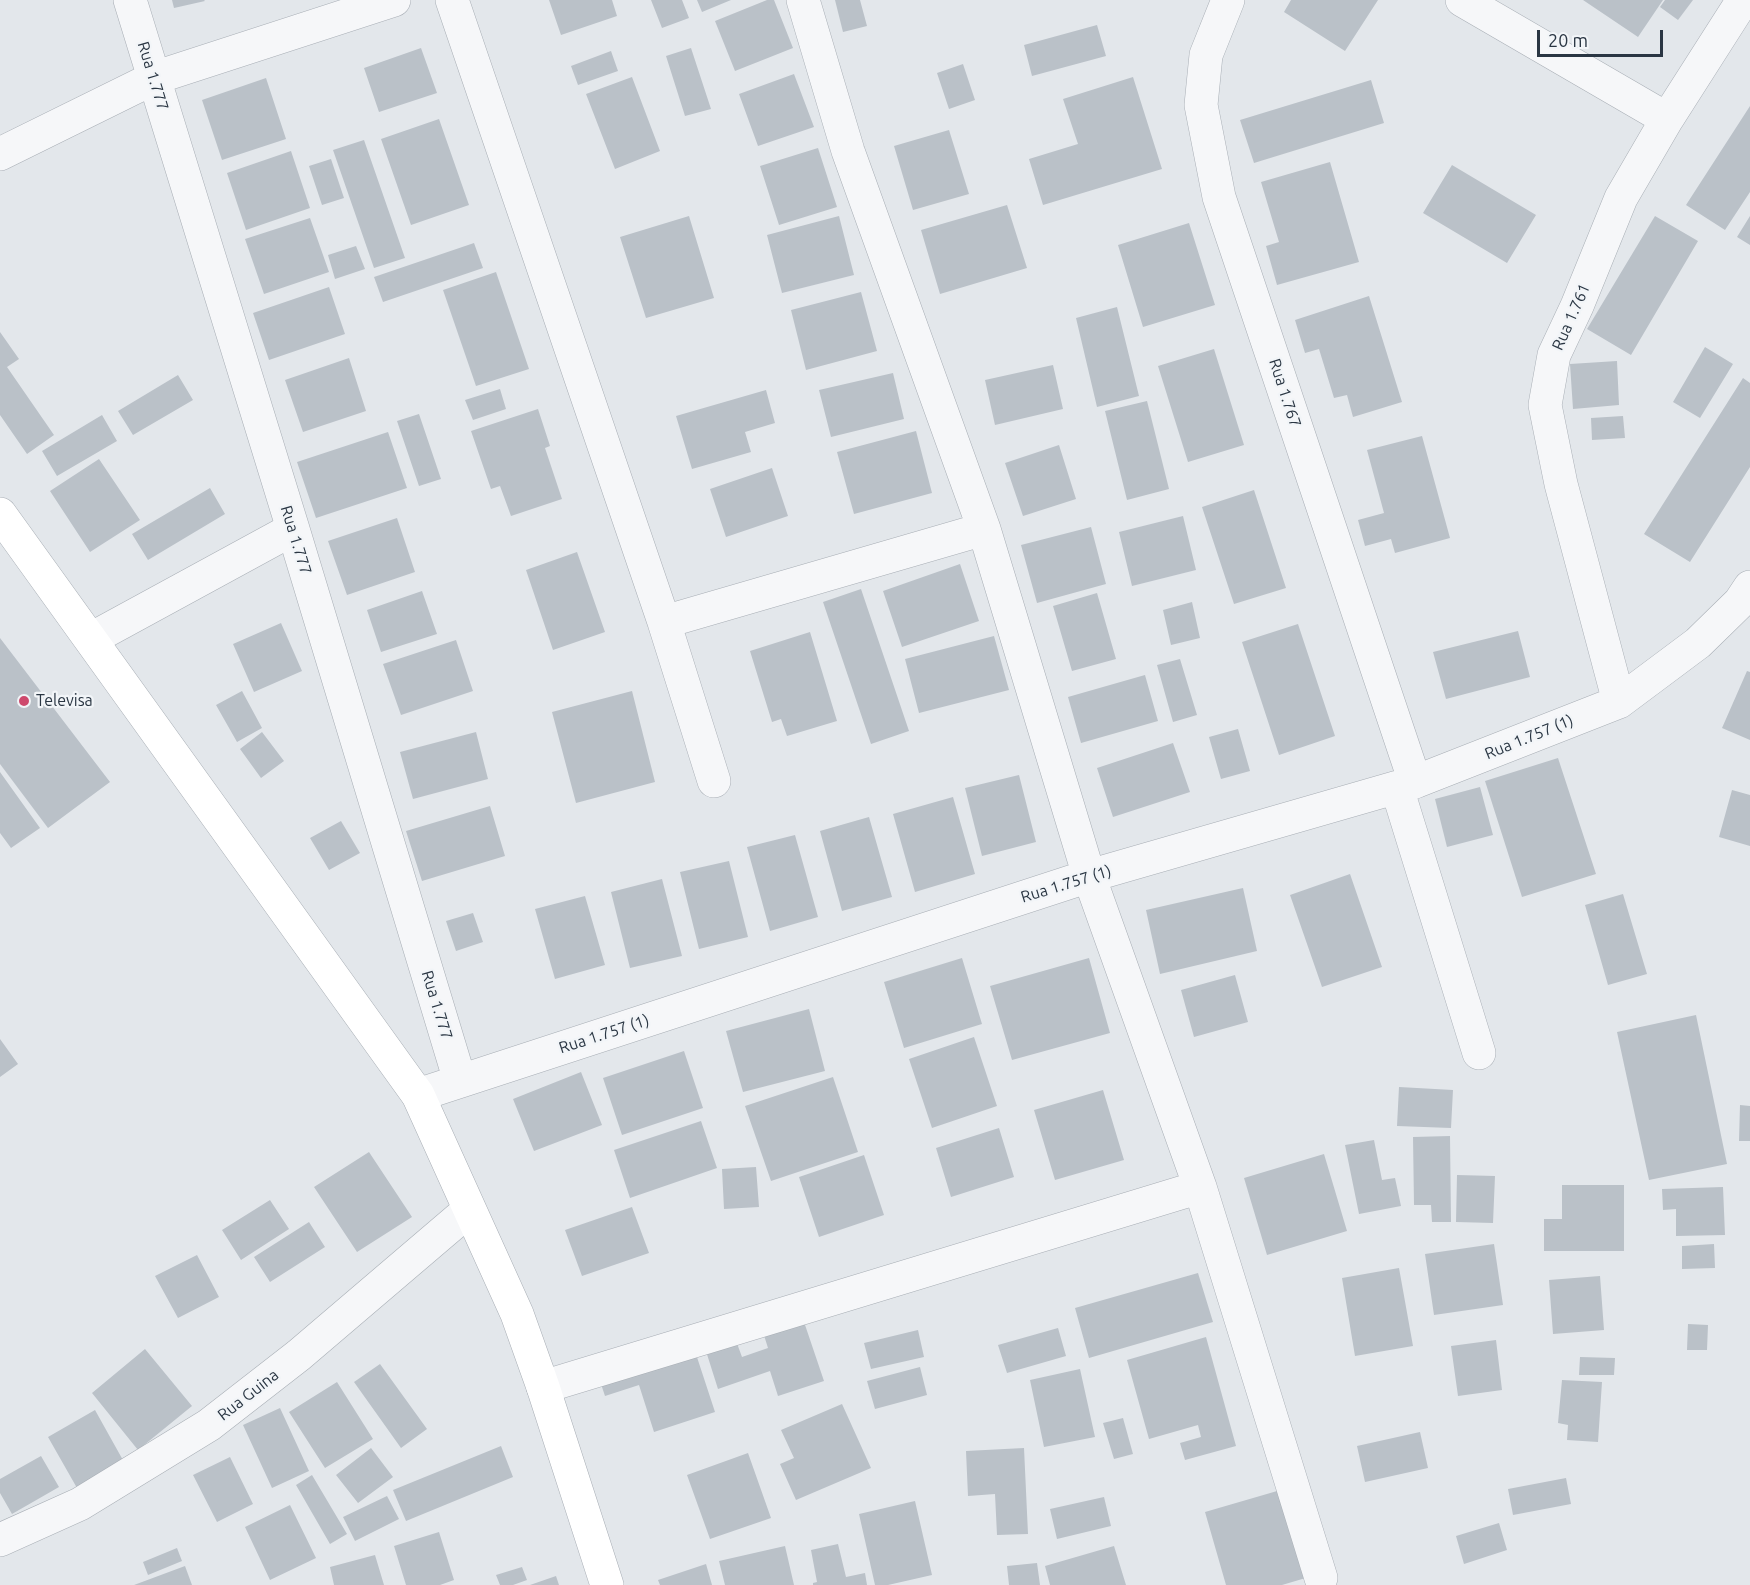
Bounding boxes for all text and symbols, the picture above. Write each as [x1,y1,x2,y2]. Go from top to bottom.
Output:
scale bar [1540,18,1666,56]
text: 20 m [1548,30,1588,50]
street label: Rua 1.777 [133,39,173,113]
street label: Rua 1.761 [1548,281,1594,353]
street label: Rua 1.767 [1265,356,1305,430]
street label: Rua 1.777 [276,503,316,577]
place label: Televisa [36,691,93,711]
marker: Televisa [17,694,31,708]
street label: Rua 1.757 (1) [1482,711,1576,763]
street label: Rua 1.757 (1) [1018,861,1114,907]
street label: Rua 1.777 [417,968,457,1042]
street label: Rua 1.757 (1) [556,1010,652,1058]
street label: Rua Guina [214,1365,282,1425]

